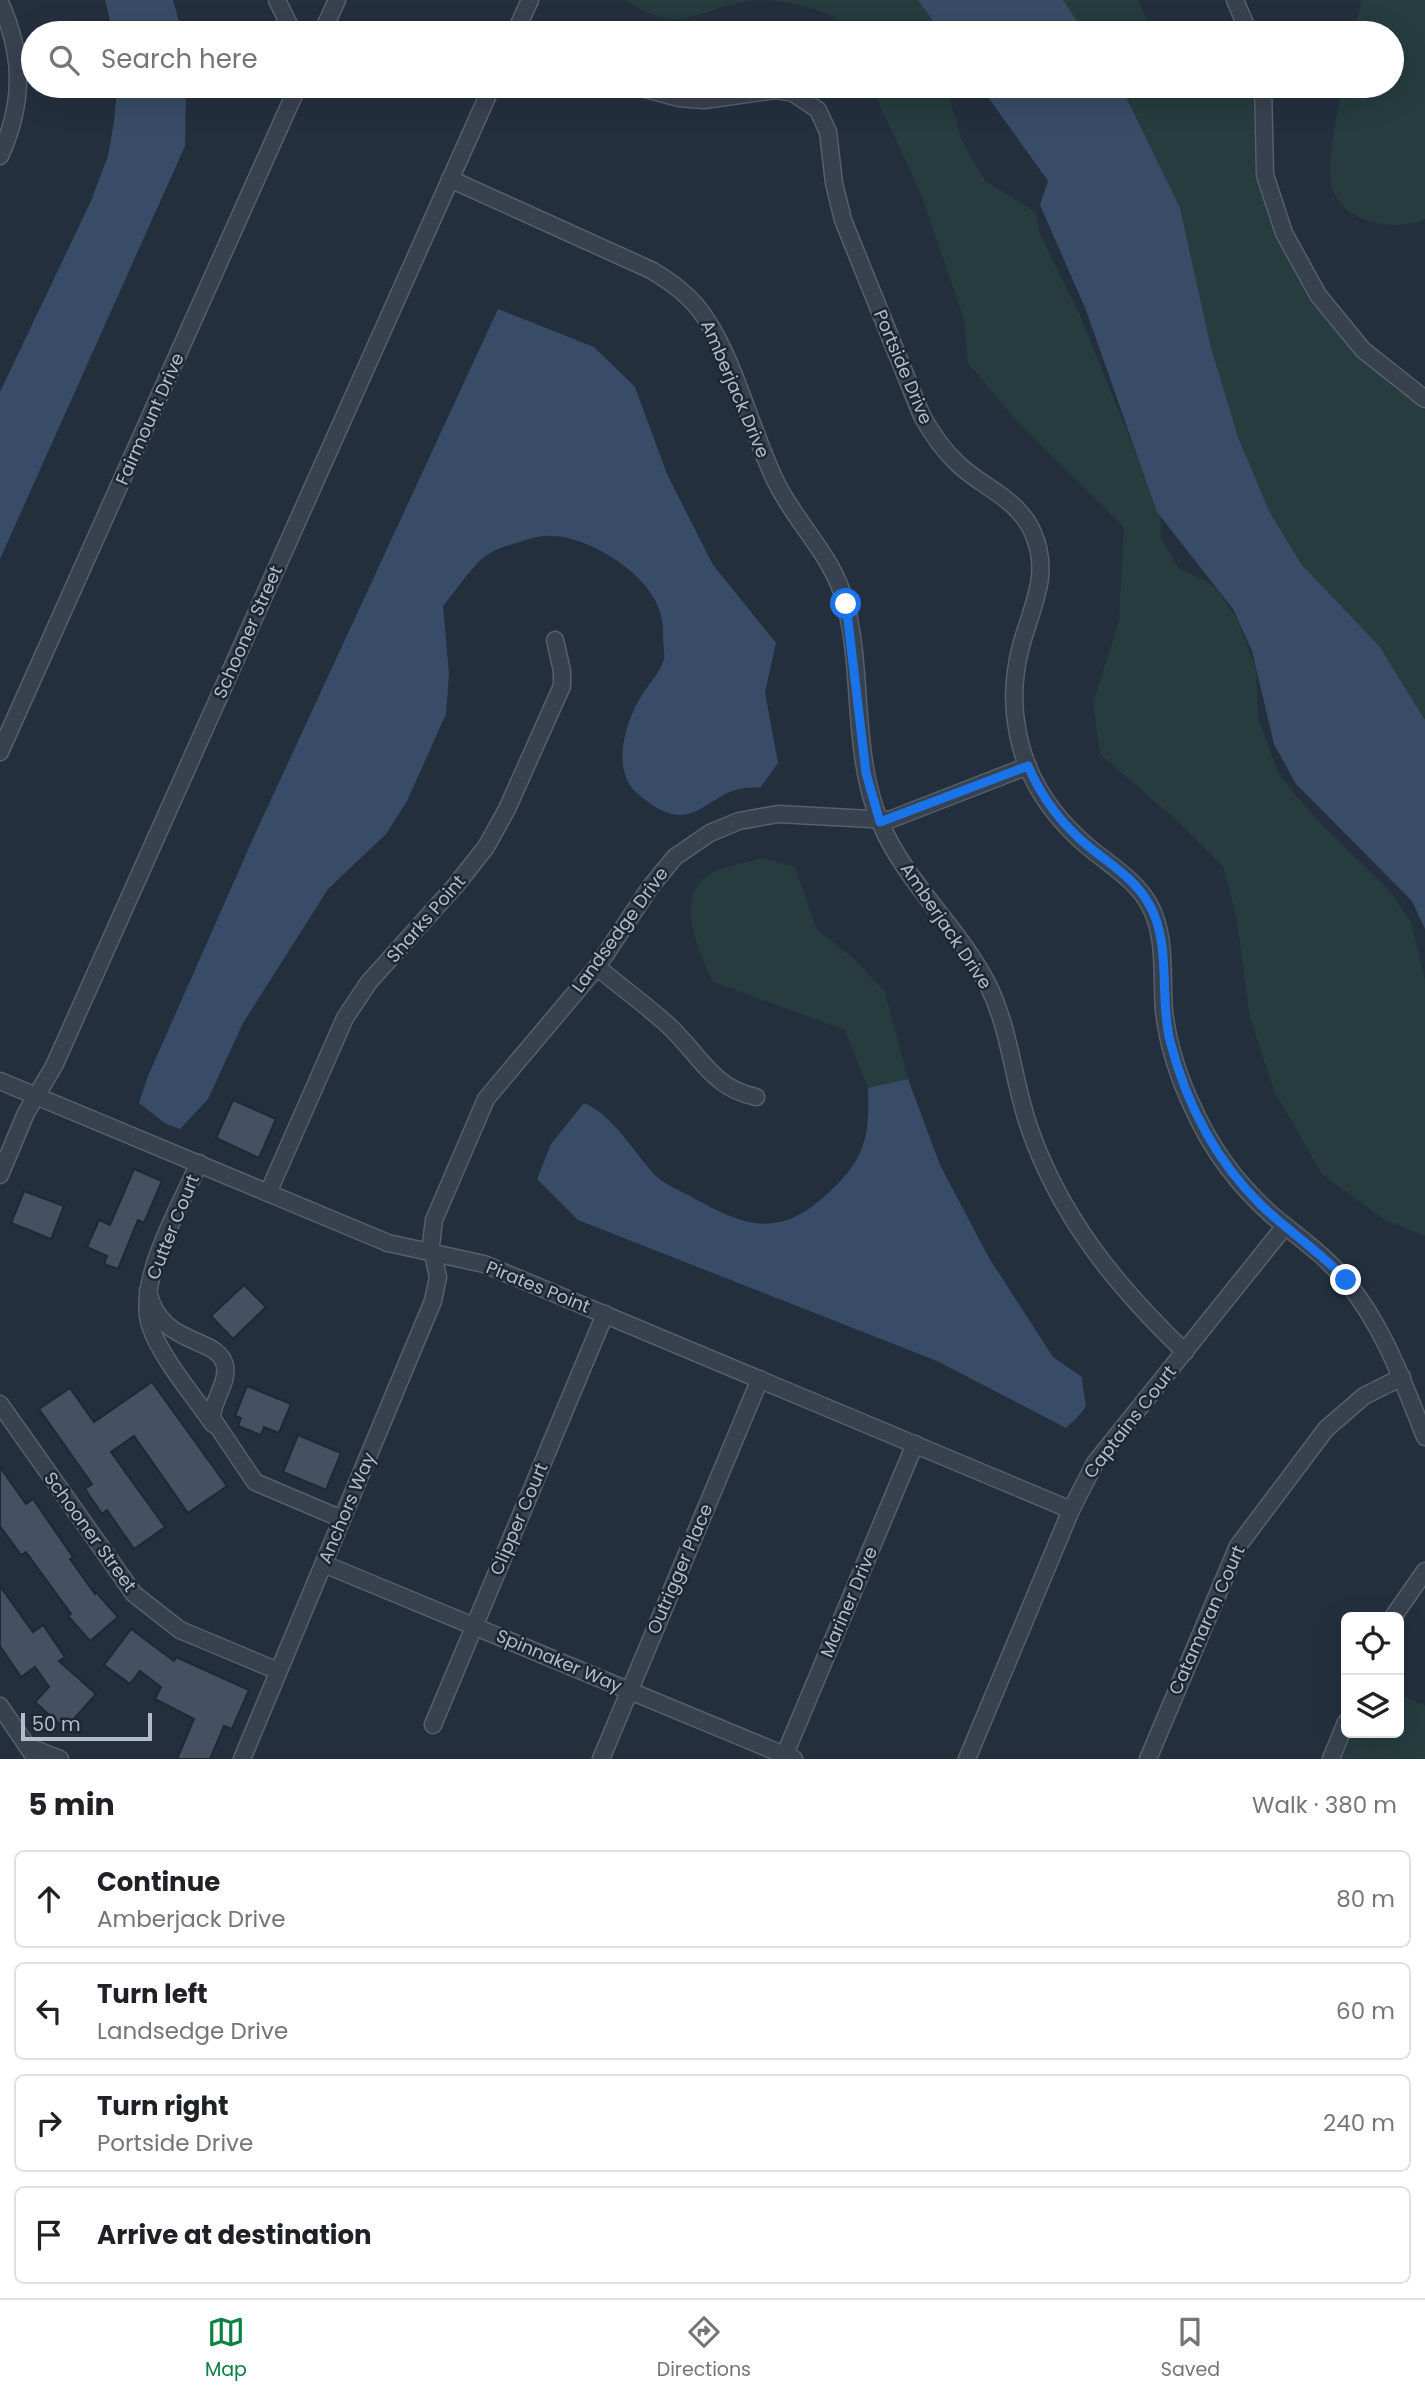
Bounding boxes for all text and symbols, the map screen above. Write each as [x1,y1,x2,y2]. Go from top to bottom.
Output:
search box [21,21,1404,98]
icon: search [45,41,83,79]
text: Search here [101,41,258,77]
street label: Portside Drive [868,306,939,428]
street label: Amberjack Drive [695,316,776,462]
street label: Fairmount Drive [109,349,190,489]
street label: Schooner Street [207,561,288,702]
route start [830,588,861,619]
street label: Amberjack Drive [895,858,998,994]
street label: Landsedge Drive [566,862,674,998]
street label: Sharks Point [380,869,471,968]
street label: Cutter Court [140,1170,205,1283]
street label: Pirates Point [482,1254,594,1319]
route end [1330,1264,1361,1295]
street label: Captains Court [1077,1360,1182,1483]
street label: Anchors Way [312,1448,381,1567]
street label: Clipper Court [484,1459,553,1579]
street label: Schooner Street [38,1467,143,1597]
street label: Outrigger Place [641,1500,718,1638]
street label: Catamaran Court [1162,1541,1251,1698]
street label: Mariner Drive [814,1543,883,1661]
map controls [1341,1612,1404,1738]
button: locate [1341,1612,1404,1675]
street label: Spinnaker Way [493,1623,626,1698]
button: layers [1341,1675,1404,1738]
scale bar [21,1710,152,1742]
text: 50 m [32,1711,81,1738]
text: 5 min [28,1783,115,1826]
text: Walk · 380 m [1252,1789,1397,1821]
text: Continue [97,1864,220,1900]
icon: ahead [30,1880,68,1918]
text: 80 m [1336,1883,1395,1915]
text: Amberjack Drive [97,1903,285,1935]
text: Turn left [97,1976,208,2012]
icon: left [30,1992,68,2030]
text: 60 m [1336,1995,1395,2027]
text: Landsedge Drive [97,2015,288,2047]
text: Turn right [97,2088,229,2124]
icon: right [30,2104,68,2142]
text: 240 m [1323,2107,1395,2139]
text: Portside Drive [97,2127,253,2159]
icon: arrive [30,2216,68,2254]
text: Arrive at destination [97,2217,372,2253]
tab: Map [205,2313,247,2384]
tab: Directions [657,2313,751,2384]
tab: Saved [1161,2313,1220,2384]

